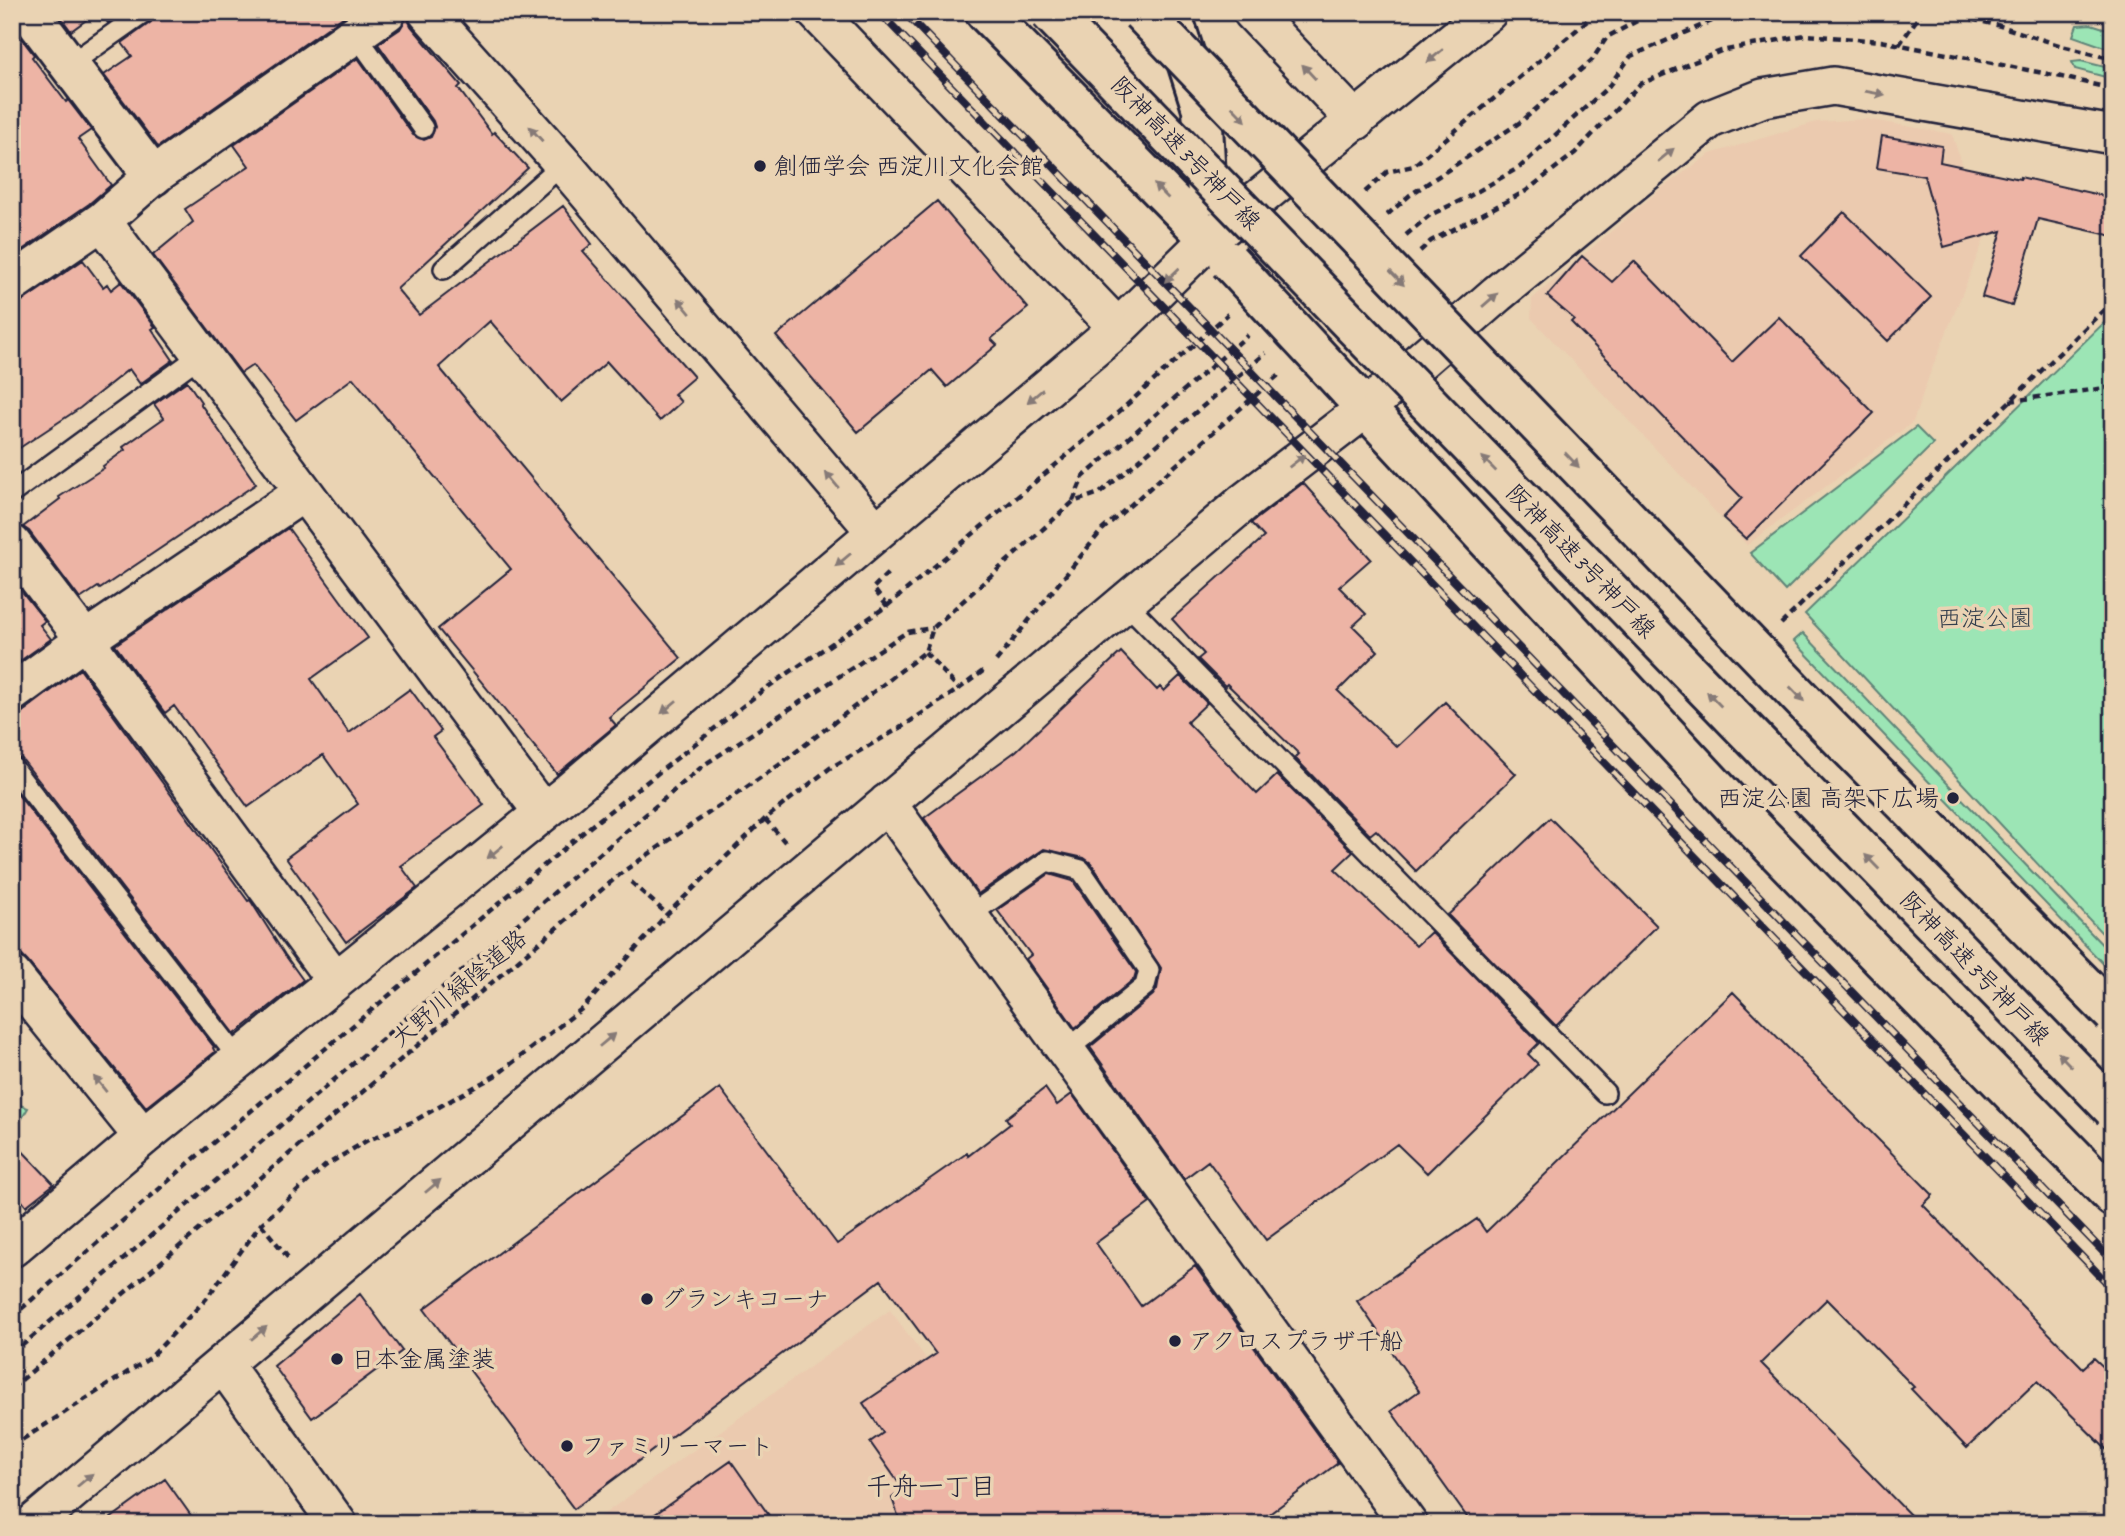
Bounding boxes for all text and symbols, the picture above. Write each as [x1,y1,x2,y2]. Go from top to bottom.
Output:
one-way arrow [1426,48,1444,63]
one-way arrow [1301,64,1317,81]
street label: 阪神高速3号神戸線 [1105,70,1267,236]
one-way arrow [1864,88,1886,99]
one-way arrow [1230,106,1247,123]
one-way arrow [528,125,544,143]
one-way arrow [1657,148,1675,163]
place label: 創価学会 西淀川文化会館 [774,151,1044,181]
marker: 創価学会 西淀川文化会館 [752,158,768,174]
one-way arrow [1153,182,1170,199]
one-way arrow [1164,267,1181,283]
one-way arrow [1388,269,1404,286]
one-way arrow [1482,293,1499,308]
one-way arrow [677,298,692,315]
one-way arrow [1026,389,1044,404]
one-way arrow [1563,451,1579,468]
one-way arrow [1288,455,1306,469]
one-way arrow [1481,456,1497,473]
one-way arrow [825,471,840,488]
street label: 阪神高速3号神戸線 [1500,478,1662,644]
one-way arrow [834,552,852,568]
park label: 西淀公園 [1937,603,2033,633]
one-way arrow [1789,685,1805,702]
one-way arrow [1707,691,1723,708]
one-way arrow [661,699,678,714]
place label: 西淀公園 高架下広場 [1717,783,1939,813]
marker: 西淀公園 高架下広場 [1945,790,1961,806]
one-way arrow [486,845,504,860]
one-way arrow [1865,854,1881,871]
street label: 阪神高速3号神戸線 [1894,885,2056,1051]
street label: 大野川緑陰道路 [385,923,533,1053]
one-way arrow [598,1033,615,1048]
one-way arrow [2057,1052,2074,1069]
one-way arrow [93,1076,108,1093]
one-way arrow [424,1179,442,1194]
place label: グランキコーナ [661,1284,829,1314]
marker: グランキコーナ [639,1291,655,1307]
one-way arrow [250,1325,268,1341]
place label: アクロスプラザ千船 [1189,1326,1404,1356]
marker: アクロスプラザ千船 [1167,1333,1183,1349]
place label: 日本金属塗装 [351,1344,495,1374]
marker: 日本金属塗装 [329,1351,345,1367]
place label: ファミリーマート [581,1431,773,1461]
marker: ファミリーマート [559,1438,575,1454]
district label: 千舟一丁目 [866,1470,996,1503]
one-way arrow [76,1472,94,1488]

